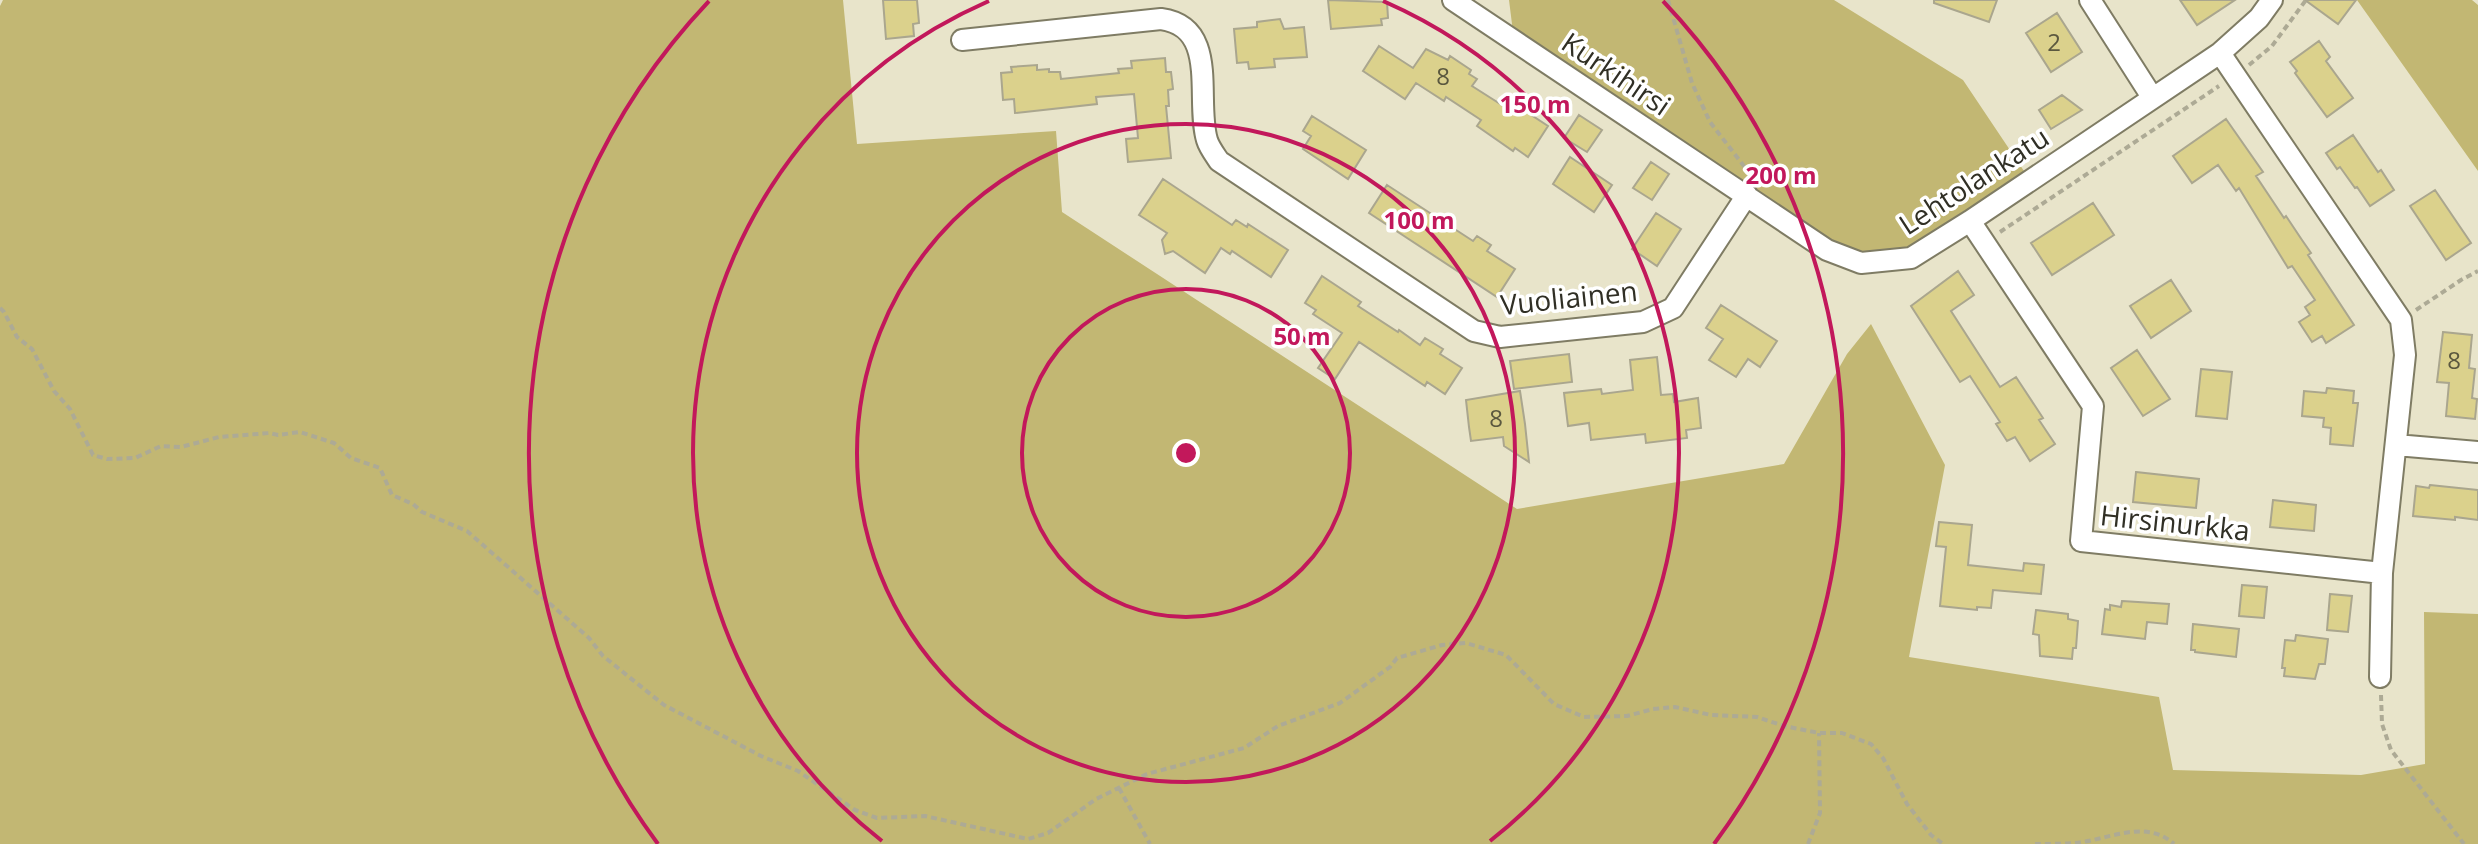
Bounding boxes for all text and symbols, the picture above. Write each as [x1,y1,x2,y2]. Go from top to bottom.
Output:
street label: Kurkihirsi [1555,23,1678,123]
house number: 2 [2047,25,2061,58]
house number: 8 [1436,59,1450,92]
text: 150 m [1500,87,1570,120]
street label: Lehtolankatu [1891,118,2056,243]
text: 200 m [1746,158,1816,191]
text: 100 m [1384,203,1454,236]
street label: Vuoliainen [1499,271,1639,323]
text: 50 m [1273,319,1331,352]
house number: 8 [2447,343,2461,376]
house number: 8 [1489,401,1503,434]
centre of rings [1172,439,1200,467]
street label: Hirsinurkka [2098,495,2252,549]

